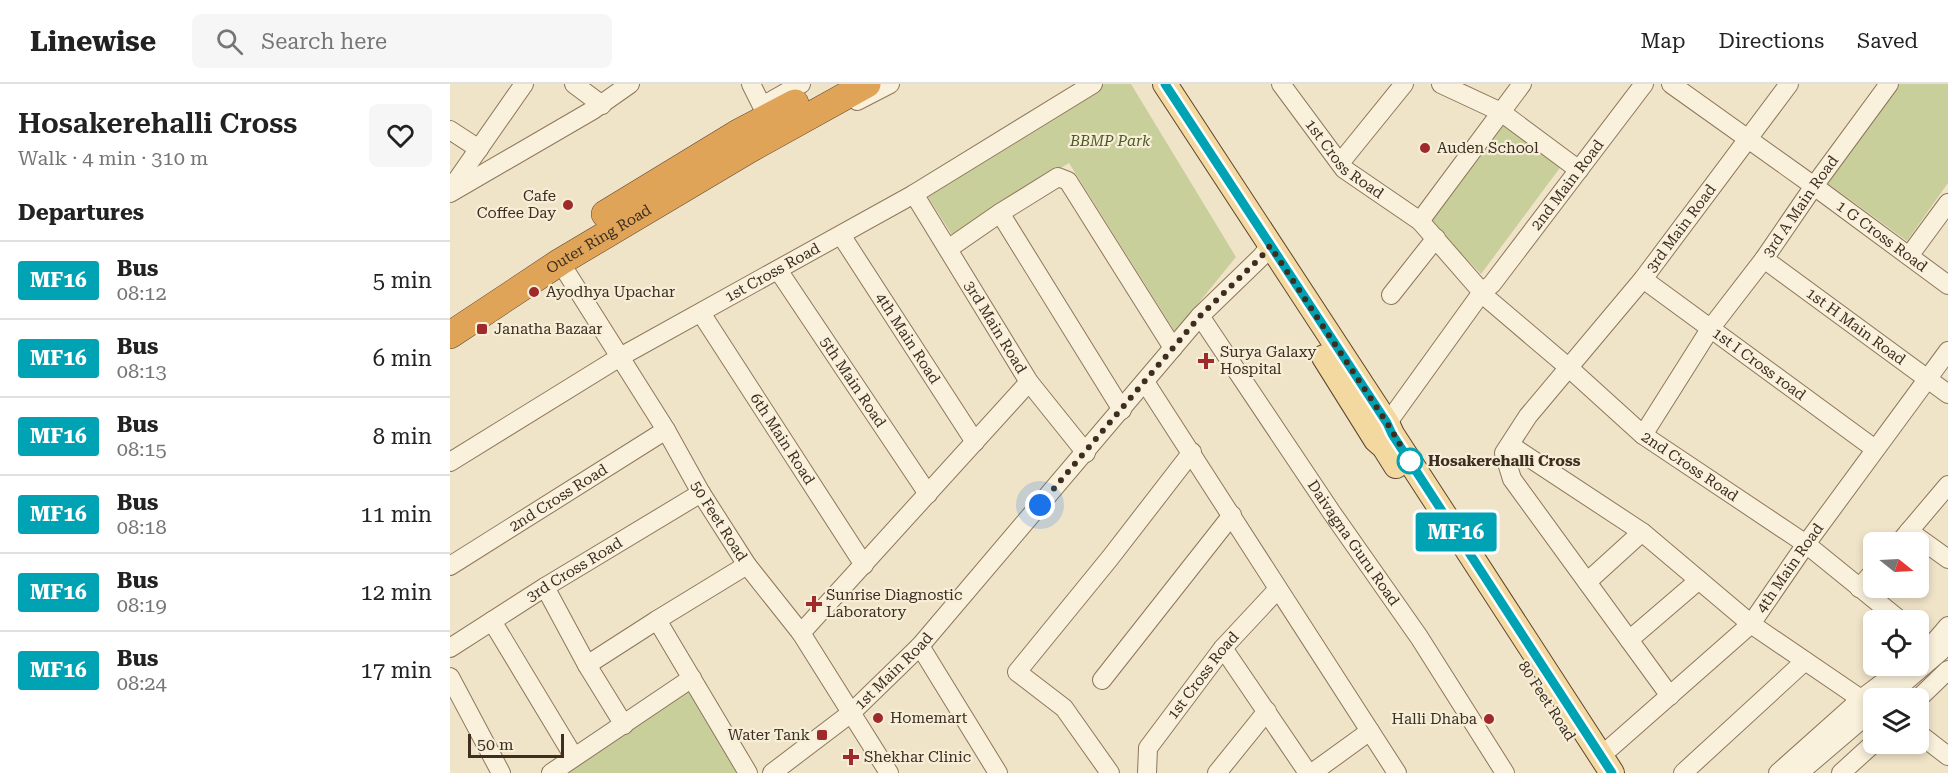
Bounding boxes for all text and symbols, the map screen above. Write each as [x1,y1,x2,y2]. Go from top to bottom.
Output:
search box [192,14,612,68]
text: Linewise [30,25,156,58]
icon: search [213,25,246,58]
text: Search here [261,29,387,54]
text: Map [1641,29,1685,53]
text: Directions [1718,29,1824,53]
text: Saved [1857,29,1918,53]
button: heart [369,104,432,167]
text: Hosakerehalli Cross [18,107,297,140]
street label: 1st Cross Road [1301,116,1387,203]
park label: BBMP Park [1069,132,1151,150]
street label: 2nd Main Road [1527,136,1608,234]
place label: Auden School [1437,139,1539,157]
marker: Auden School [1418,141,1432,155]
text: Walk · 4 min · 310 m [18,146,208,170]
street label: 3rd A Main Road [1759,152,1843,260]
street label: 3rd Main Road [1642,180,1720,276]
place label: Cafe Coffee Day [477,187,556,222]
street label: 1 G Cross Road [1833,197,1931,276]
marker: Cafe Coffee Day [561,198,575,212]
text: Departures [18,200,144,225]
street label: Outer Ring Road [543,201,655,278]
street label: 1st Cross Road [722,239,823,306]
text: Bus [117,256,158,281]
text: MF16 [30,268,87,292]
text: 5 min [373,268,432,293]
street label: 3rd Main Road [960,277,1031,377]
text: 08:12 [117,281,167,305]
place label: Ayodhya Upachar [546,283,675,301]
street label: 1st H Main Road [1803,284,1909,369]
marker: Ayodhya Upachar [527,285,541,299]
street label: 4th Main Road [872,289,944,388]
place label: Janatha Bazaar [494,320,603,338]
marker: Janatha Bazaar [475,322,489,336]
street label: 1st I Cross road [1709,324,1810,404]
text: Bus [117,334,158,359]
street label: 5th Main Road [816,334,890,431]
place label: Surya Galaxy Hospital [1220,343,1317,378]
text: MF16 [30,346,87,370]
text: 6 min [373,346,432,371]
marker: Surya Galaxy Hospital [1197,352,1215,370]
text: 08:13 [117,359,167,383]
street label: 6th Main Road [746,390,819,488]
text: Bus [117,412,158,437]
text: MF16 [30,424,87,448]
text: 8 min [373,424,432,449]
street label: 2nd Cross Road [1638,428,1742,505]
text: 08:15 [117,437,167,461]
marker: Hosakerehalli Cross [1397,448,1423,474]
place label: Hosakerehalli Cross [1428,452,1581,470]
street label: 2nd Cross Road [506,460,611,535]
street label: Daivagna Guru Road [1304,477,1404,610]
street label: 50 Feet Road [687,478,751,565]
text: Bus [117,490,158,515]
your location [1025,490,1055,520]
text: MF16 [30,502,87,526]
text: 11 min [361,502,432,527]
line badge: MF16 [1414,512,1498,552]
text: 08:18 [117,515,167,539]
street label: 4th Main Road [1752,519,1827,616]
text: MF16 [1428,520,1484,544]
north arrow [1863,532,1929,598]
map controls [1863,532,1929,754]
street label: 3rd Cross Road [523,533,626,606]
text: Bus [117,568,158,593]
text: MF16 [30,580,87,604]
text: 12 min [361,580,432,605]
place label: Sunrise Diagnostic Laboratory [826,586,962,621]
text: 08:19 [117,593,167,617]
marker: Sunrise Diagnostic Laboratory [807,597,821,611]
button: locate [1863,610,1929,676]
street label: 1st Cross Road [1164,628,1243,723]
street label: 1st Main Road [851,629,937,713]
text: Bus [117,646,158,671]
text: MF16 [30,658,87,682]
text: 17 min [361,658,432,683]
street label: 80 Feet Road [1514,658,1580,745]
text: 08:24 [117,671,167,695]
button: layers [1863,688,1929,754]
place label: Homemart [890,709,968,727]
place label: Halli Dhaba [1392,710,1477,728]
marker: Homemart [871,711,885,725]
marker: Halli Dhaba [1482,712,1496,726]
place label: Water Tank [728,726,810,744]
marker: Water Tank [815,728,829,742]
scale bar [468,731,564,758]
text: 50 m [477,735,514,754]
marker: Shekhar Clinic [842,748,860,766]
place label: Shekhar Clinic [864,748,971,766]

